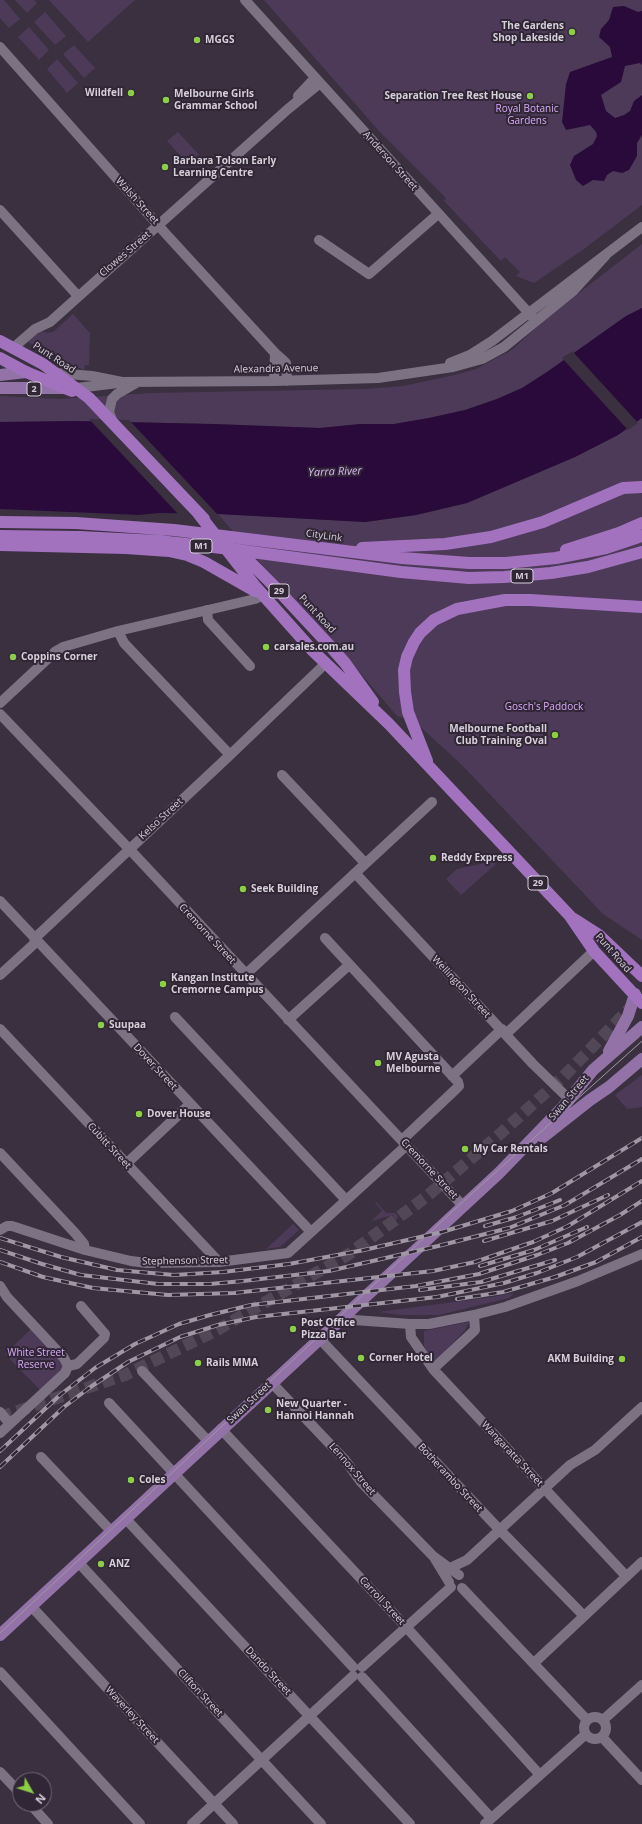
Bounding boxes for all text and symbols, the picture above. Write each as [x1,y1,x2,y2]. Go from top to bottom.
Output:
place label: The Gardens Shop Lakeside [493,20,564,44]
marker: The Gardens Shop Lakeside [567,27,577,37]
place label: MGGS [205,34,234,46]
marker: MGGS [192,35,202,45]
place label: Wildfell [85,87,123,99]
marker: Wildfell [126,88,136,98]
place label: Melbourne Girls Grammar School [174,88,257,112]
place label: Separation Tree Rest House [384,90,522,102]
marker: Separation Tree Rest House [525,91,535,101]
marker: Melbourne Girls Grammar School [161,95,171,105]
park label: Royal Botanic Gardens [496,103,558,126]
street label: Anderson Street [360,129,420,193]
place label: Barbara Tolson Early Learning Centre [173,155,276,178]
marker: Barbara Tolson Early Learning Centre [160,162,170,172]
street label: Walsh Street [113,175,161,227]
street label: Clowes Street [97,229,153,279]
street label: Punt Road [30,340,78,376]
street label: Alexandra Avenue [234,362,318,376]
road number: 2 [27,382,41,396]
water label: Yarra River [308,464,362,480]
street label: CityLink [305,528,343,544]
road number: M1 [190,539,212,553]
road number: M1 [511,569,533,583]
road number: 29 [269,584,289,598]
street label: Punt Road [296,592,338,636]
place label: carsales.com.au [274,641,354,653]
marker: carsales.com.au [261,642,271,652]
place label: Coppins Corner [21,651,98,663]
marker: Coppins Corner [8,652,18,662]
park label: Gosch's Paddock [505,701,583,713]
place label: Melbourne Football Club Training Oval [449,723,547,746]
marker: Melbourne Football Club Training Oval [550,730,560,740]
street label: Kelso Street [137,796,185,842]
place label: Reddy Express [441,852,513,864]
marker: Reddy Express [428,853,438,863]
road number: 29 [528,876,548,890]
place label: Seek Building [251,883,318,895]
marker: Seek Building [238,884,248,894]
street label: Cremorne Street [176,902,238,966]
street label: Punt Road [593,931,633,975]
street label: Wellington Street [429,954,493,1020]
place label: Kangan Institute Cremorne Campus [171,972,264,996]
marker: Kangan Institute Cremorne Campus [158,979,168,989]
place label: Suupaa [109,1019,146,1031]
marker: Suupaa [96,1020,106,1030]
street label: Dover Street [131,1042,179,1092]
place label: MV Agusta Melbourne [386,1051,441,1074]
marker: MV Agusta Melbourne [373,1058,383,1068]
street label: Swan Street [547,1073,591,1123]
place label: Dover House [147,1108,211,1120]
marker: Dover House [134,1109,144,1119]
street label: Cubitt Street [85,1120,133,1172]
street label: Cremorne Street [398,1137,460,1201]
place label: My Car Rentals [473,1143,548,1155]
marker: My Car Rentals [460,1144,470,1154]
street label: Stephenson Street [142,1254,228,1268]
place label: Post Office Pizza Bar [301,1317,355,1340]
marker: Post Office Pizza Bar [288,1324,298,1334]
park label: White Street Reserve [7,1347,65,1370]
place label: Corner Hotel [369,1352,433,1364]
marker: Corner Hotel [356,1353,366,1363]
place label: AKM Building [547,1353,614,1365]
marker: AKM Building [617,1354,627,1364]
place label: Rails MMA [206,1357,258,1369]
marker: Rails MMA [193,1358,203,1368]
street label: Swan Street [225,1380,273,1426]
place label: New Quarter - Hannoi Hannah [276,1398,354,1422]
marker: New Quarter - Hannoi Hannah [263,1405,273,1415]
street label: Wangaratta Street [479,1419,545,1489]
street label: Lennox Street [326,1441,378,1497]
street label: Botherambo Street [415,1441,485,1515]
place label: Coles [139,1474,165,1486]
marker: Coles [126,1475,136,1485]
place label: ANZ [109,1558,130,1570]
marker: ANZ [96,1559,106,1569]
street label: Carroll Street [357,1574,407,1628]
street label: Dando Street [243,1644,293,1698]
street label: Clifton Street [175,1667,225,1719]
street label: Waverley Street [103,1684,161,1746]
north arrow [12,1772,52,1812]
text: N [32,1791,50,1807]

